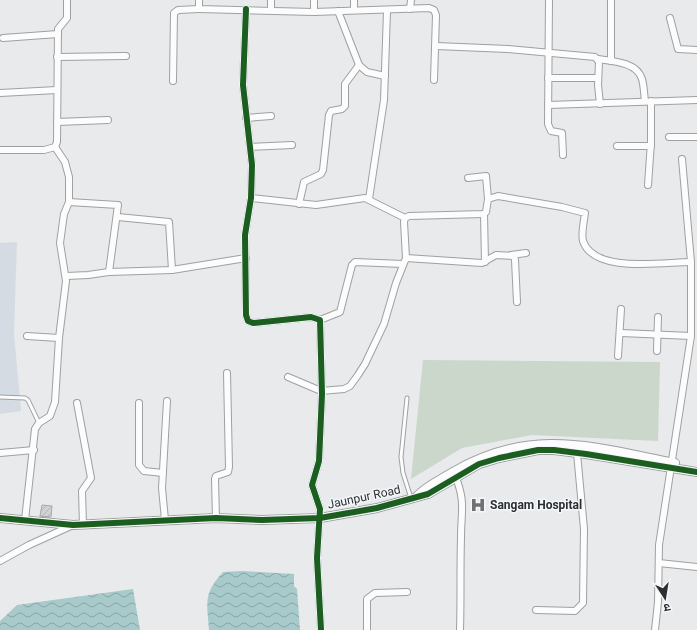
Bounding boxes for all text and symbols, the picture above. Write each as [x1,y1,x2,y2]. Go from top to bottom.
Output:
street label: Jaunpur Road [326,482,402,512]
hospital icon: Sangam Hospital [469,496,487,514]
place label: Sangam Hospital [490,498,582,512]
north arrow [645,578,685,618]
text: उ [662,600,671,614]

